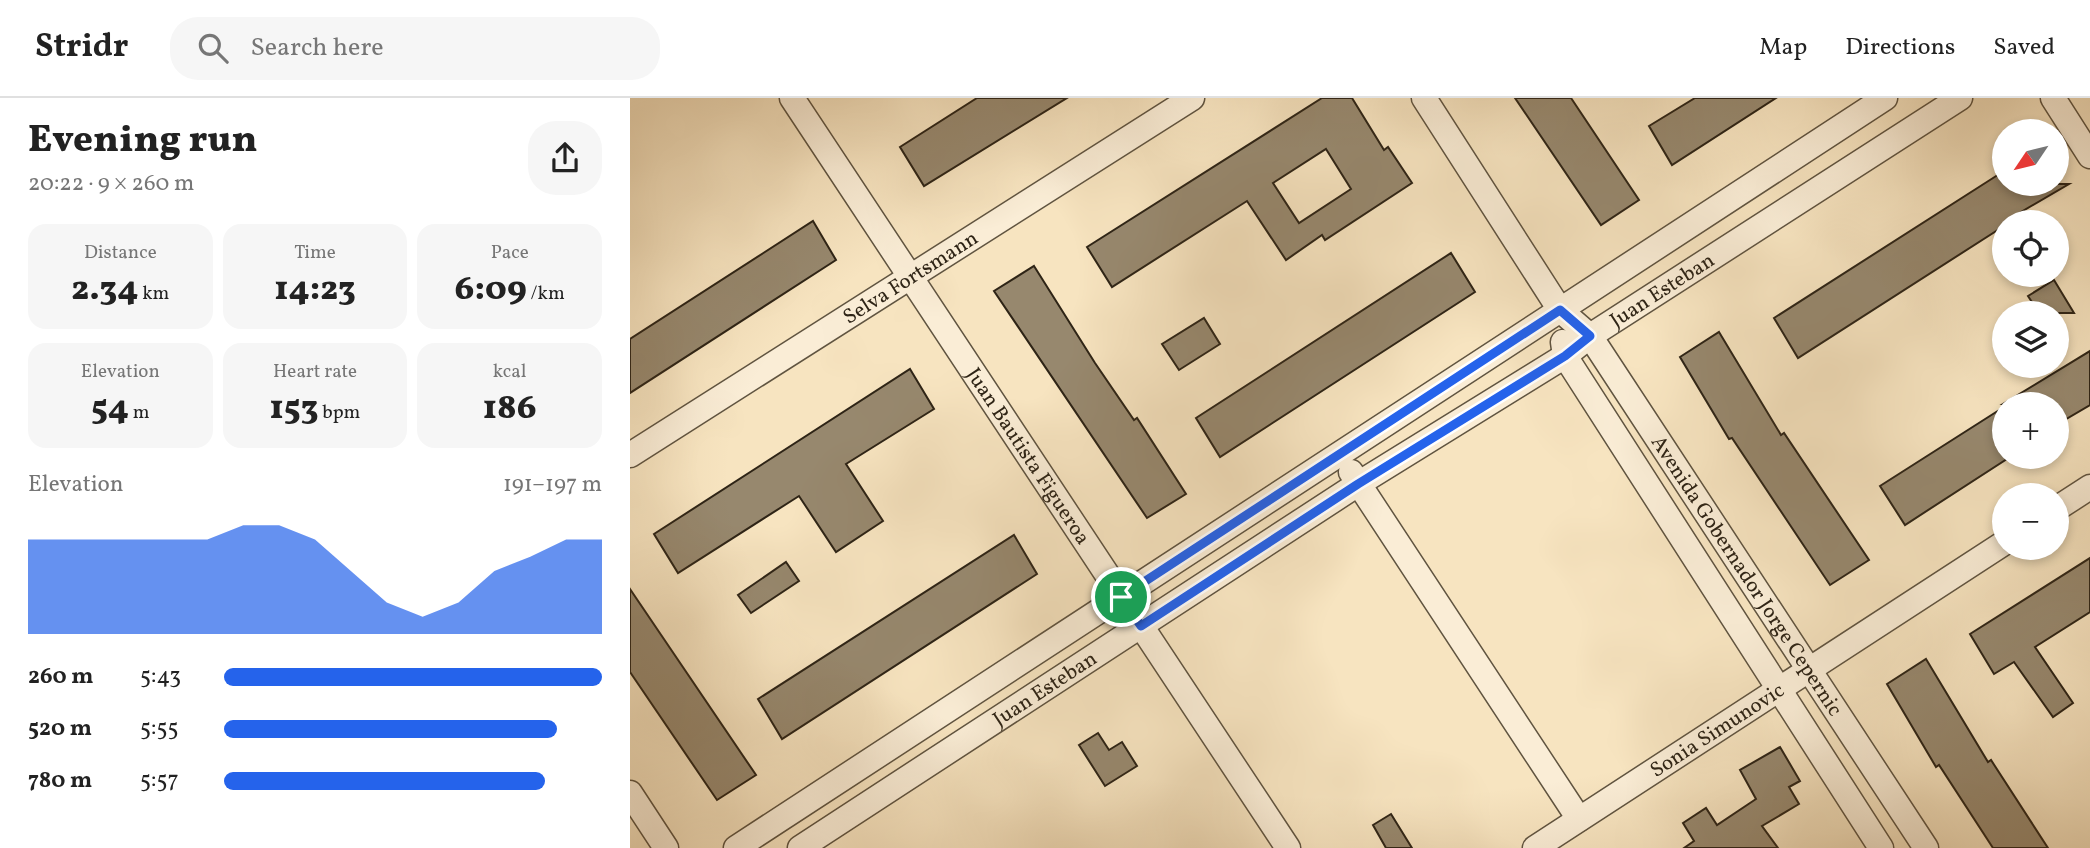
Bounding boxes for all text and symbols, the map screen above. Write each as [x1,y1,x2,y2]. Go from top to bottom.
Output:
search box [170,17,660,80]
text: Stridr [35,25,128,71]
icon: search [194,29,232,67]
text: Search here [250,30,384,66]
text: Map [1759,31,1807,65]
text: Directions [1845,31,1955,65]
text: Saved [1993,31,2055,65]
text: Evening run [28,115,258,168]
north arrow [1992,119,2068,196]
map controls [1992,119,2069,560]
button: share [528,121,602,195]
text: 20:22 · 9 × 260 m [28,168,194,200]
button: locate [1992,210,2069,287]
street label: Selva Fortsmann [838,224,984,332]
text: Distance [84,240,157,266]
text: Time [294,240,336,266]
text: Pace [491,240,529,266]
street label: Juan Esteban [1605,247,1721,336]
text: 2.34 [71,266,138,314]
text: 14:23 [274,266,356,314]
text: 6:09 [455,266,527,314]
text: km [138,281,169,307]
text: /km [527,281,565,307]
button: layers [1992,301,2069,378]
text: Elevation [81,359,160,385]
text: Heart rate [273,359,357,385]
text: kcal [493,359,527,385]
street label: Juan Bautista Figueroa [958,362,1096,551]
text: 54 [91,385,129,433]
text: 153 [270,385,318,433]
text: 186 [483,385,537,433]
button: + [1992,392,2069,469]
text: m [129,400,150,426]
text: bpm [318,400,360,426]
street label: Avenida Gobernador Jorge Cepernic [1643,430,1849,722]
text: Elevation [28,469,124,501]
text: 191–197 m [503,469,602,501]
button: − [1992,483,2069,560]
pin [1091,567,1151,627]
icon: arrive [1102,578,1140,616]
street label: Juan Esteban [988,645,1103,734]
text: 260 m [28,661,94,693]
text: 5:43 [140,661,181,693]
street label: Sonia Simunovic [1645,677,1791,785]
text: 520 m [28,713,92,745]
text: 5:55 [140,713,179,745]
text: 780 m [28,765,92,797]
text: 5:57 [140,765,179,797]

